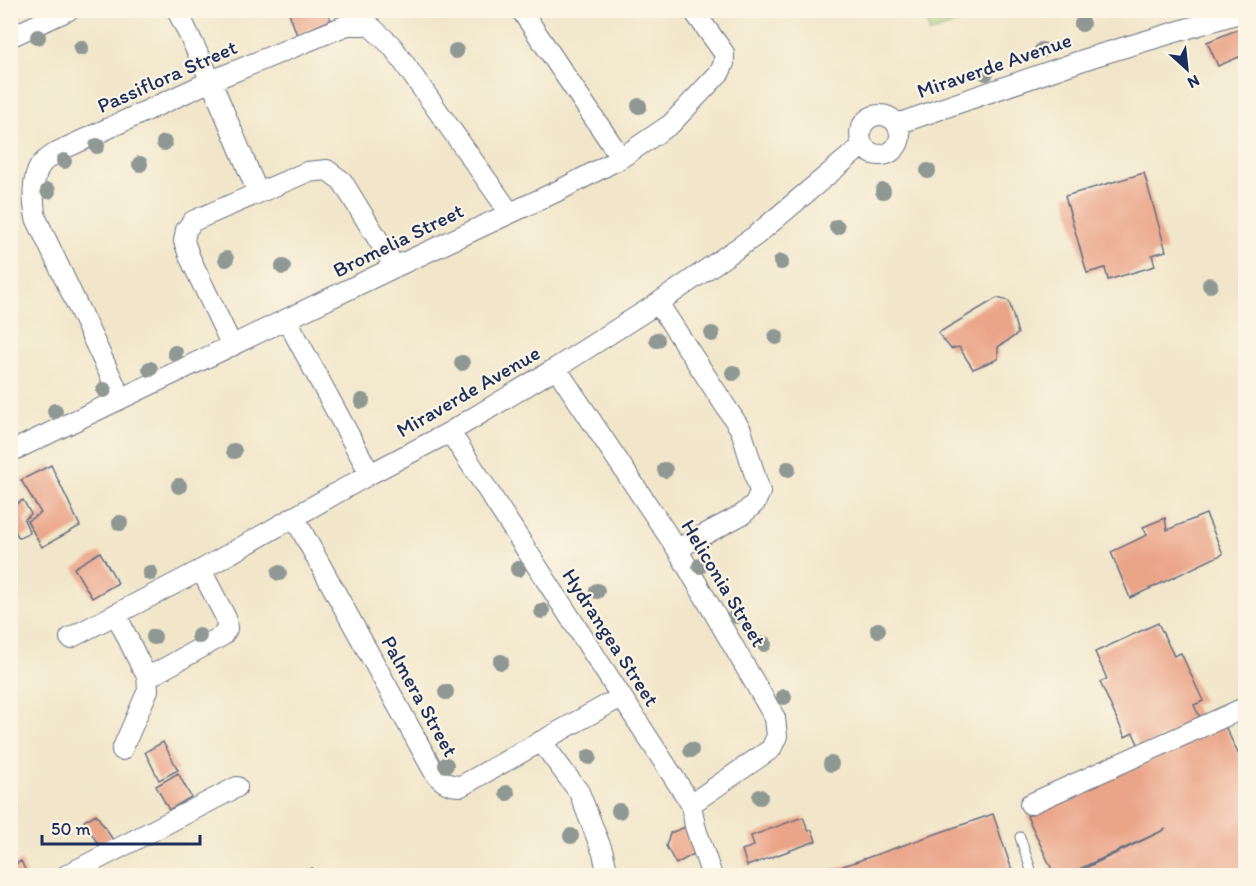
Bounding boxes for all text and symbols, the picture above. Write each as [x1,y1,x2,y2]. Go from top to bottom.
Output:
street label: Miraverde Avenue [913,27,1075,103]
street label: Passiflora Street [93,34,241,118]
north arrow [1157,39,1217,99]
text: N [1184,71,1203,93]
street label: Bromelia Street [329,198,467,282]
street label: Miraverde Avenue [392,340,544,442]
street label: Heliconia Street [676,515,772,651]
street label: Hydrangea Street [557,564,665,711]
street label: Palmera Street [376,631,464,761]
scale bar [42,808,200,846]
text: 50 m [51,818,91,840]

